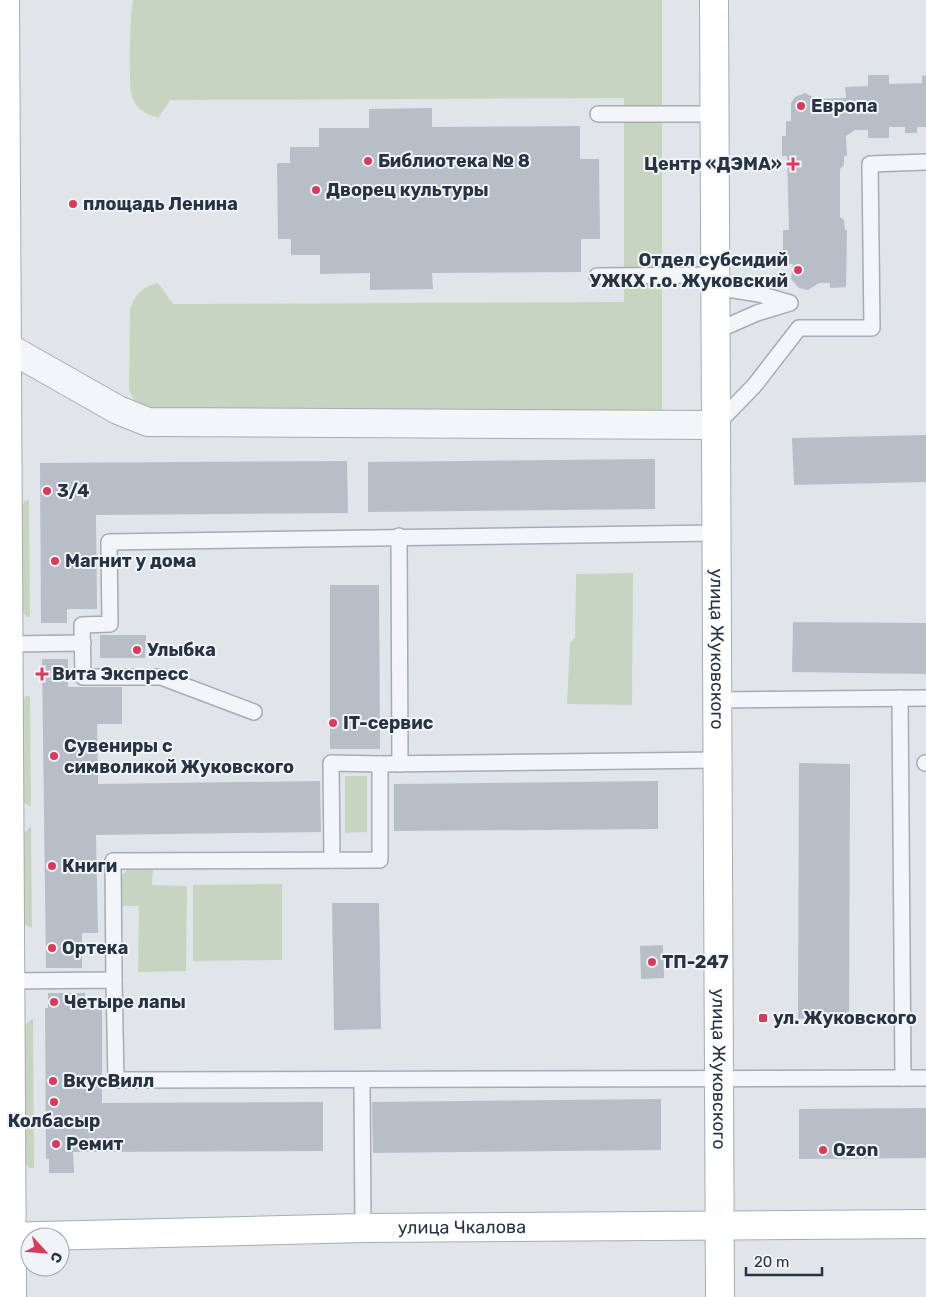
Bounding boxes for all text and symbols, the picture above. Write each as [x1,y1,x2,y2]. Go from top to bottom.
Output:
place label: Европа [811,95,878,117]
marker: Европа [795,100,807,112]
place label: Библиотека № 8 [378,150,530,172]
place label: Центр «ДЭМА» [644,153,782,175]
marker: Библиотека № 8 [362,155,374,167]
marker: Центр «ДЭМА» [786,157,800,171]
place label: Дворец культуры [326,179,489,201]
marker: Дворец культуры [310,184,322,196]
place label: площадь Ленина [83,193,238,215]
marker: площадь Ленина [67,198,79,210]
place label: Отдел субсидий УЖКХ г.о. Жуковский [589,249,788,292]
marker: Отдел субсидий УЖКХ г.о. Жуковский [792,264,804,276]
place label: 3/4 [57,480,89,502]
marker: 3/4 [41,485,53,497]
place label: Магнит у дома [65,550,196,572]
marker: Магнит у дома [49,555,61,567]
street label: улица Жуковского [706,568,728,730]
place label: Улыбка [147,639,216,661]
marker: Улыбка [131,644,143,656]
place label: Вита Экспресс [52,663,189,685]
marker: Вита Экспресс [36,668,48,680]
place label: IT-сервис [343,712,434,734]
marker: IT-сервис [327,717,339,729]
place label: Сувениры с символикой Жуковского [64,735,294,778]
marker: Сувениры с символикой Жуковского [48,750,60,762]
place label: Книги [62,855,117,877]
marker: Книги [46,860,58,872]
place label: Ортека [62,937,128,959]
marker: Ортека [46,942,58,954]
place label: ТП-247 [662,951,729,973]
marker: ТП-247 [646,956,658,968]
street label: улица Жуковского [708,988,730,1150]
place label: Четыре лапы [64,991,186,1013]
marker: Четыре лапы [48,996,60,1008]
place label: ул. Жуковского [773,1007,917,1029]
marker: ул. Жуковского [757,1012,769,1024]
place label: ВкусВилл [63,1070,154,1092]
marker: ВкусВилл [47,1075,59,1087]
marker: Колбасыр [48,1096,60,1108]
place label: Колбасыр [8,1110,100,1132]
place label: Ремит [66,1133,123,1155]
marker: Ремит [50,1138,62,1150]
place label: Ozon [833,1139,878,1161]
marker: Ozon [817,1144,829,1156]
street label: улица Чкалова [398,1216,526,1239]
north arrow [20,1227,70,1277]
scale bar [746,1244,822,1276]
text: С [46,1249,66,1266]
text: 20 m [754,1253,789,1271]

